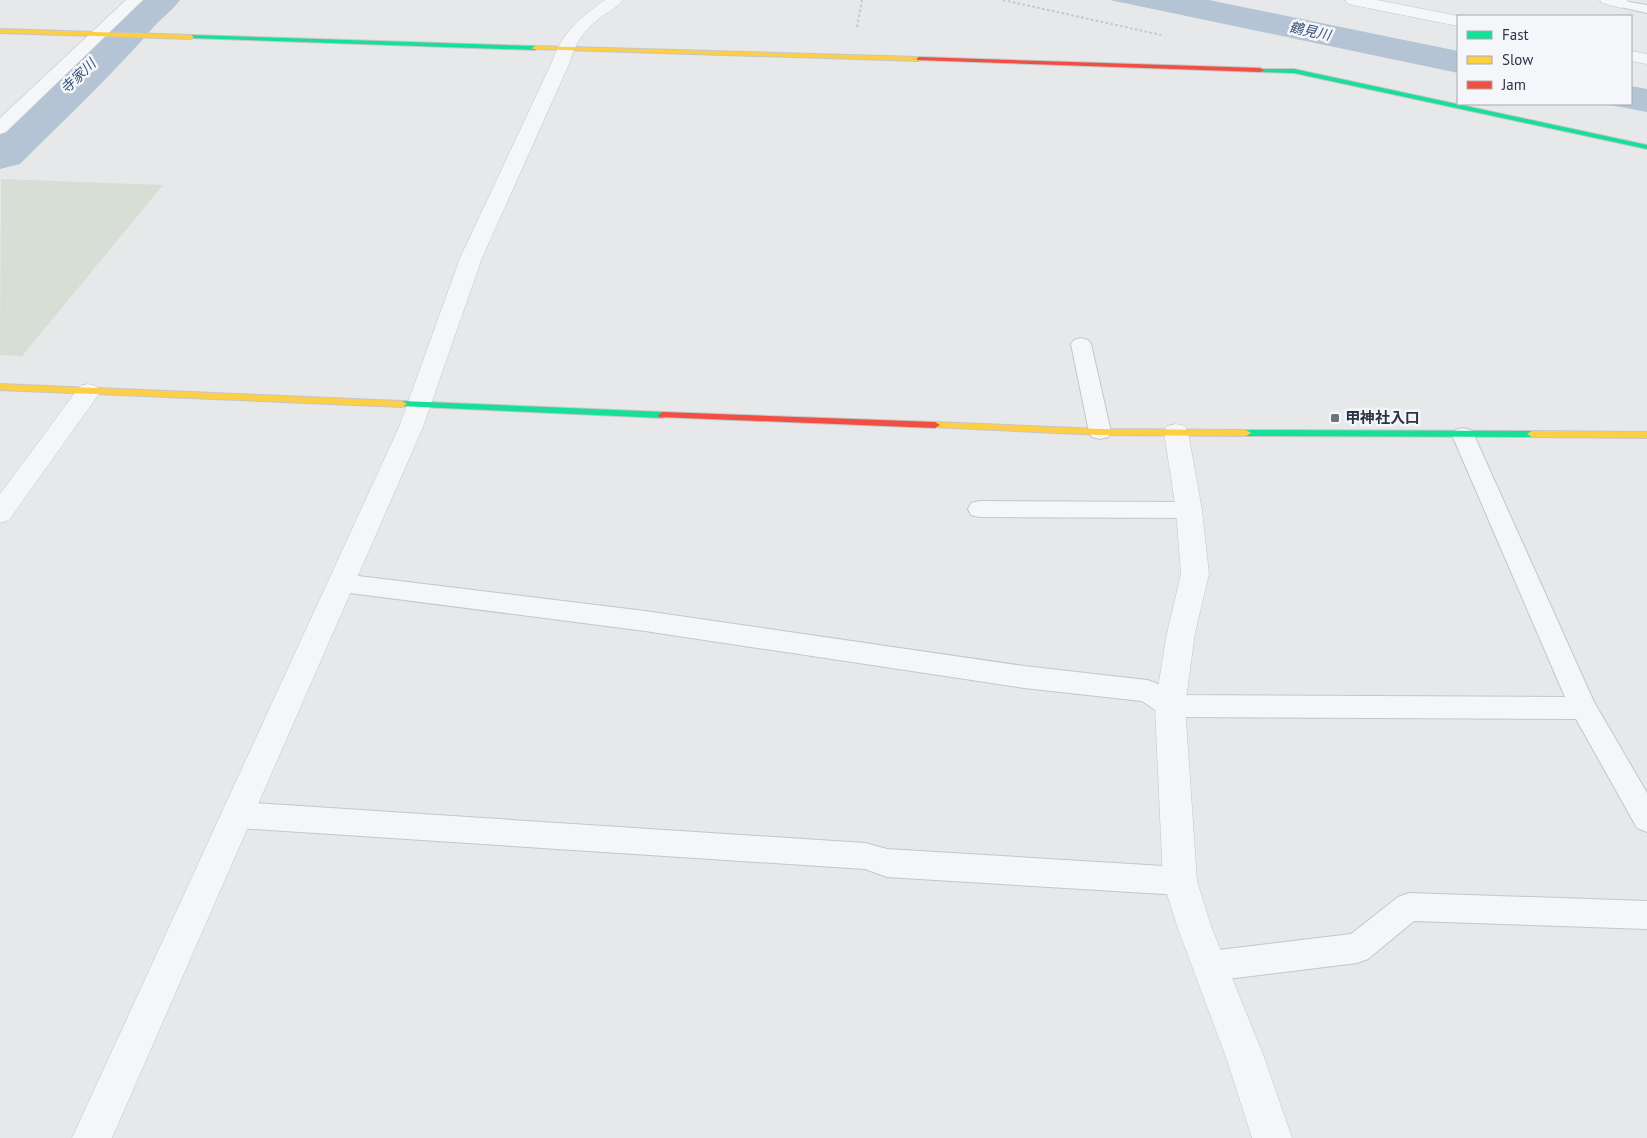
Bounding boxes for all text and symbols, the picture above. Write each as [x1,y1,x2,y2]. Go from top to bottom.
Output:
legend [1457,15,1632,105]
water label: 鶴見川 [1288,18,1334,45]
text: Fast [1502,25,1529,44]
text: Slow [1502,50,1533,69]
water label: 寺家川 [57,54,101,97]
text: Jam [1501,75,1526,94]
place label: 甲神社入口 [1345,408,1420,427]
marker: 甲神社入口 [1329,412,1341,424]

